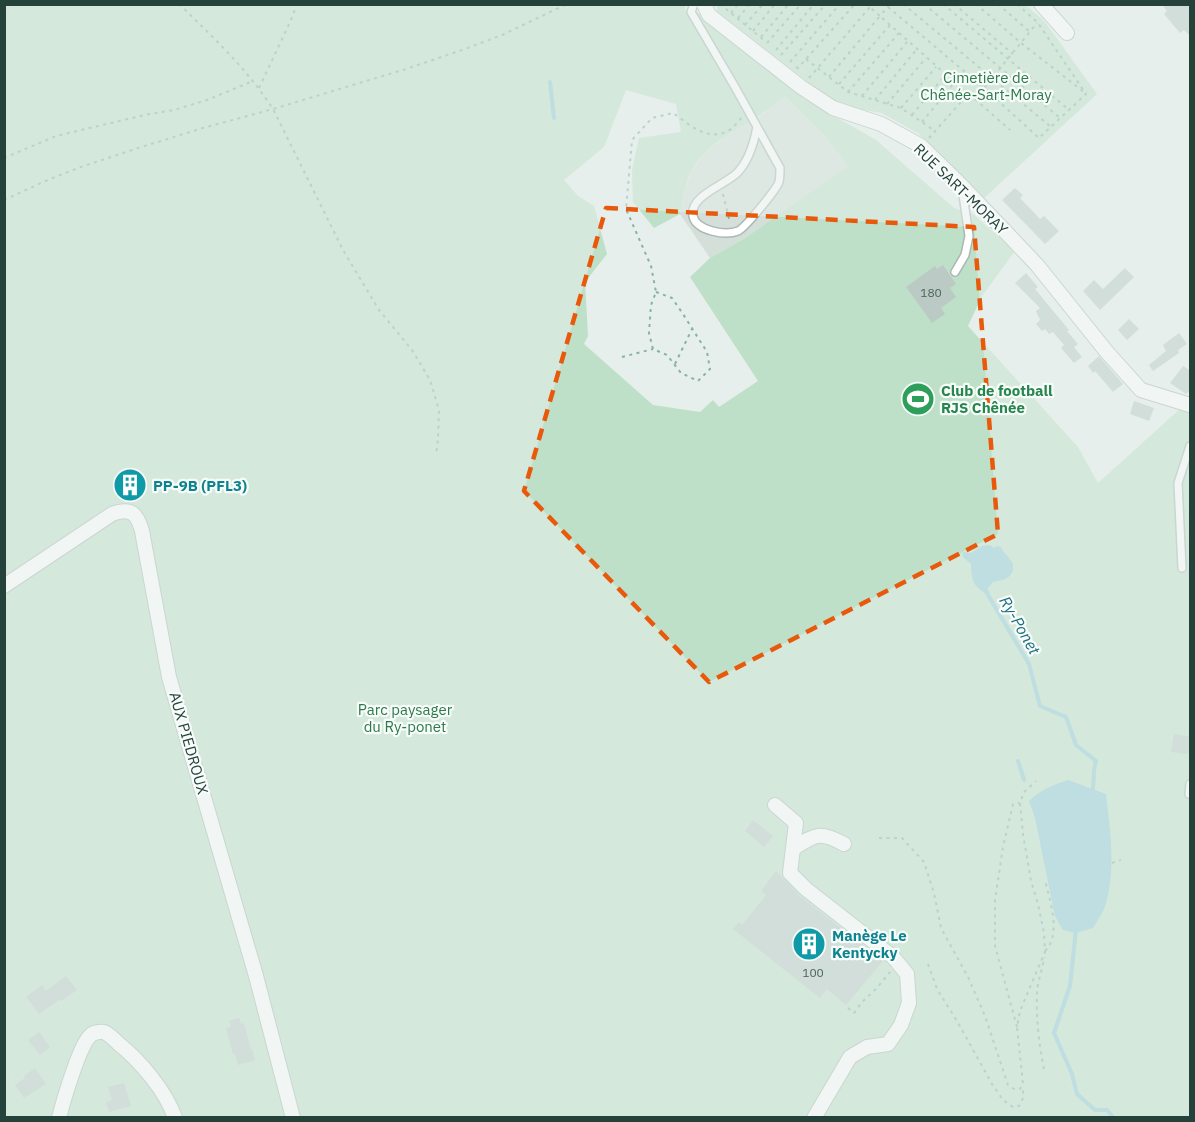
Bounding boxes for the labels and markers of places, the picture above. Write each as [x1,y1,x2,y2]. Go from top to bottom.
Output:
sports icon: Club de football RJS Chênée [900,381,936,417]
place label: Club de football RJS Chênée [941,381,1053,417]
building icon: PP-9B (PFL3) [112,467,148,503]
place label: PP-9B (PFL3) [153,476,247,495]
building icon: Manège Le Kentycky [791,926,827,962]
place label: Manège Le Kentycky [832,926,907,962]

